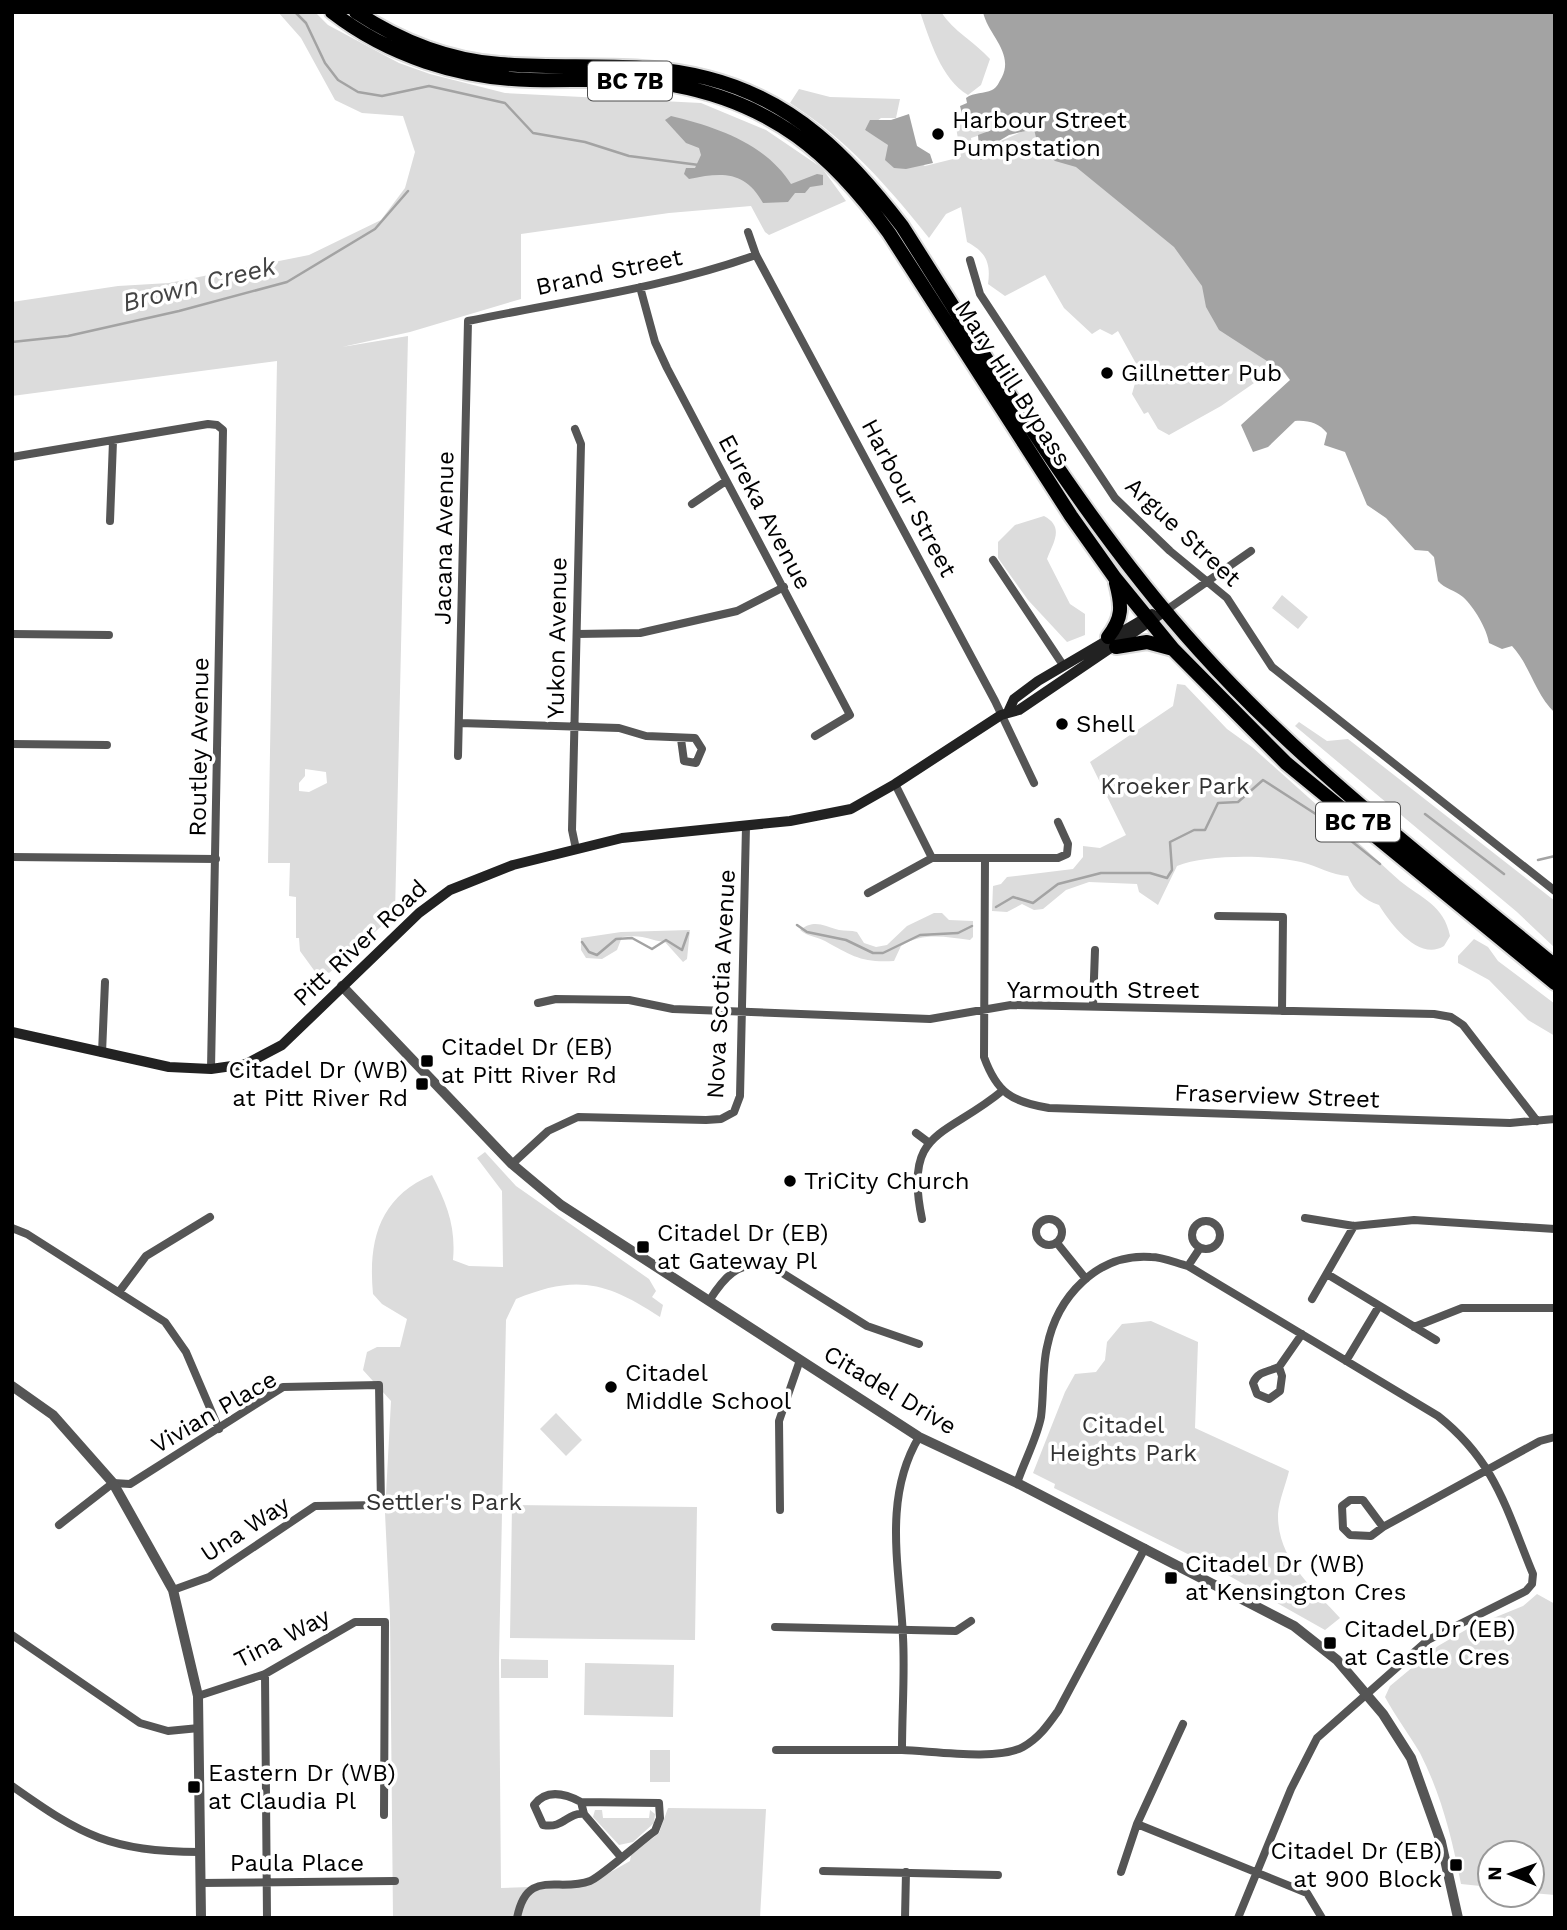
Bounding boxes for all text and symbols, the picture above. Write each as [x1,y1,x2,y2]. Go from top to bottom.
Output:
road number: BC 7B [588,61,672,100]
place label: Harbour Street Pumpstation [952,106,1127,162]
marker: Harbour Street Pumpstation [930,126,946,142]
street label: Brand Street [533,243,685,301]
water label: Brown Creek [119,250,280,318]
street label: Mary Hill Bypass [949,295,1077,471]
place label: Gillnetter Pub [1121,359,1282,387]
marker: Gillnetter Pub [1099,365,1115,381]
street label: Harbour Street [856,414,962,582]
street label: Eureka Avenue [712,430,818,594]
street label: Jacana Avenue [428,451,460,625]
street label: Argue Street [1120,472,1246,592]
street label: Yukon Avenue [542,557,572,719]
street label: Routley Avenue [183,657,215,837]
place label: Shell [1076,710,1135,738]
marker: Shell [1054,716,1070,732]
park label: Kroeker Park [1100,772,1250,800]
road number: BC 7B [1316,802,1400,842]
street label: Nova Scotia Avenue [701,869,741,1099]
street label: Pitt River Road [287,874,433,1012]
street label: Yarmouth Street [1007,976,1199,1004]
place label: Citadel Dr (EB) at Pitt River Rd [441,1033,617,1089]
marker: Citadel Dr (EB) at Pitt River Rd [419,1053,435,1069]
place label: Citadel Dr (WB) at Pitt River Rd [229,1056,408,1112]
marker: Citadel Dr (WB) at Pitt River Rd [414,1076,430,1092]
street label: Fraserview Street [1174,1078,1380,1114]
place label: TriCity Church [804,1167,970,1195]
marker: TriCity Church [782,1173,798,1189]
place label: Citadel Dr (EB) at Gateway Pl [657,1219,828,1275]
marker: Citadel Dr (EB) at Gateway Pl [635,1239,651,1255]
street label: Citadel Drive [819,1339,961,1441]
place label: Citadel Middle School [625,1359,792,1415]
street label: Vivian Place [146,1365,282,1459]
marker: Citadel Middle School [603,1379,619,1395]
park label: Citadel Heights Park [1049,1411,1197,1467]
park label: Settler's Park [366,1488,522,1516]
street label: Una Way [196,1490,295,1568]
place label: Citadel Dr (WB) at Kensington Cres [1185,1550,1406,1606]
marker: Citadel Dr (WB) at Kensington Cres [1163,1570,1179,1586]
street label: Tina Way [230,1602,335,1674]
place label: Citadel Dr (EB) at Castle Cres [1344,1615,1515,1671]
marker: Citadel Dr (EB) at Castle Cres [1322,1635,1338,1651]
place label: Eastern Dr (WB) at Claudia Pl [208,1759,396,1815]
marker: Eastern Dr (WB) at Claudia Pl [186,1779,202,1795]
place label: Citadel Dr (EB) at 900 Block [1271,1837,1442,1893]
north arrow [1476,1839,1546,1909]
street label: Paula Place [230,1849,364,1877]
marker: Citadel Dr (EB) at 900 Block [1448,1857,1464,1873]
text: N [1483,1866,1506,1881]

